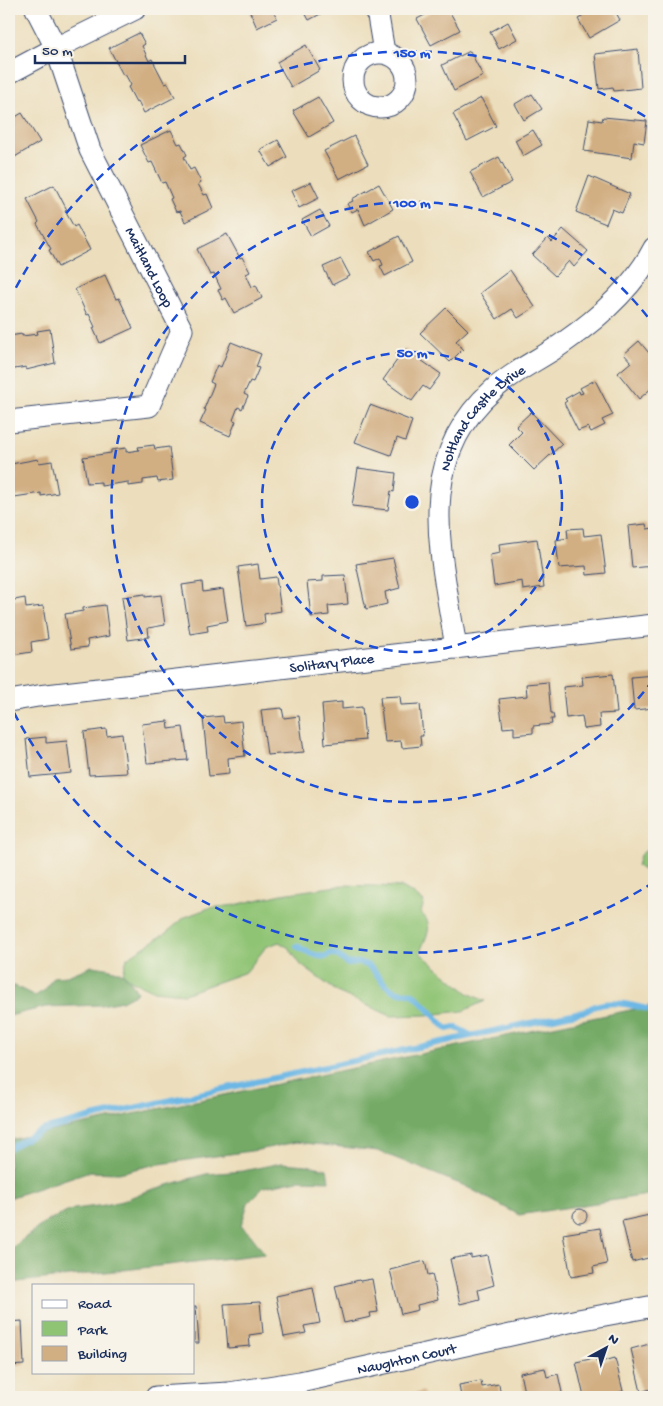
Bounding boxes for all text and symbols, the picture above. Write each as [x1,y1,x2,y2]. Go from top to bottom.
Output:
scale bar [35,32,185,64]
text: 50 m [42,43,73,61]
text: 150 m [393,45,431,63]
text: 100 m [392,195,431,213]
street label: Maitland Loop [120,225,176,311]
text: 50 m [397,345,428,363]
street label: Noltland Castle Drive [437,362,530,473]
centre of rings [403,493,421,511]
street label: Solitary Place [289,650,375,678]
legend [32,1284,195,1374]
text: Road [78,1296,112,1314]
text: Park [77,1322,108,1340]
north arrow [580,1324,630,1374]
text: N [604,1331,622,1349]
street label: Naughton Court [356,1340,460,1380]
text: Building [77,1346,127,1364]

